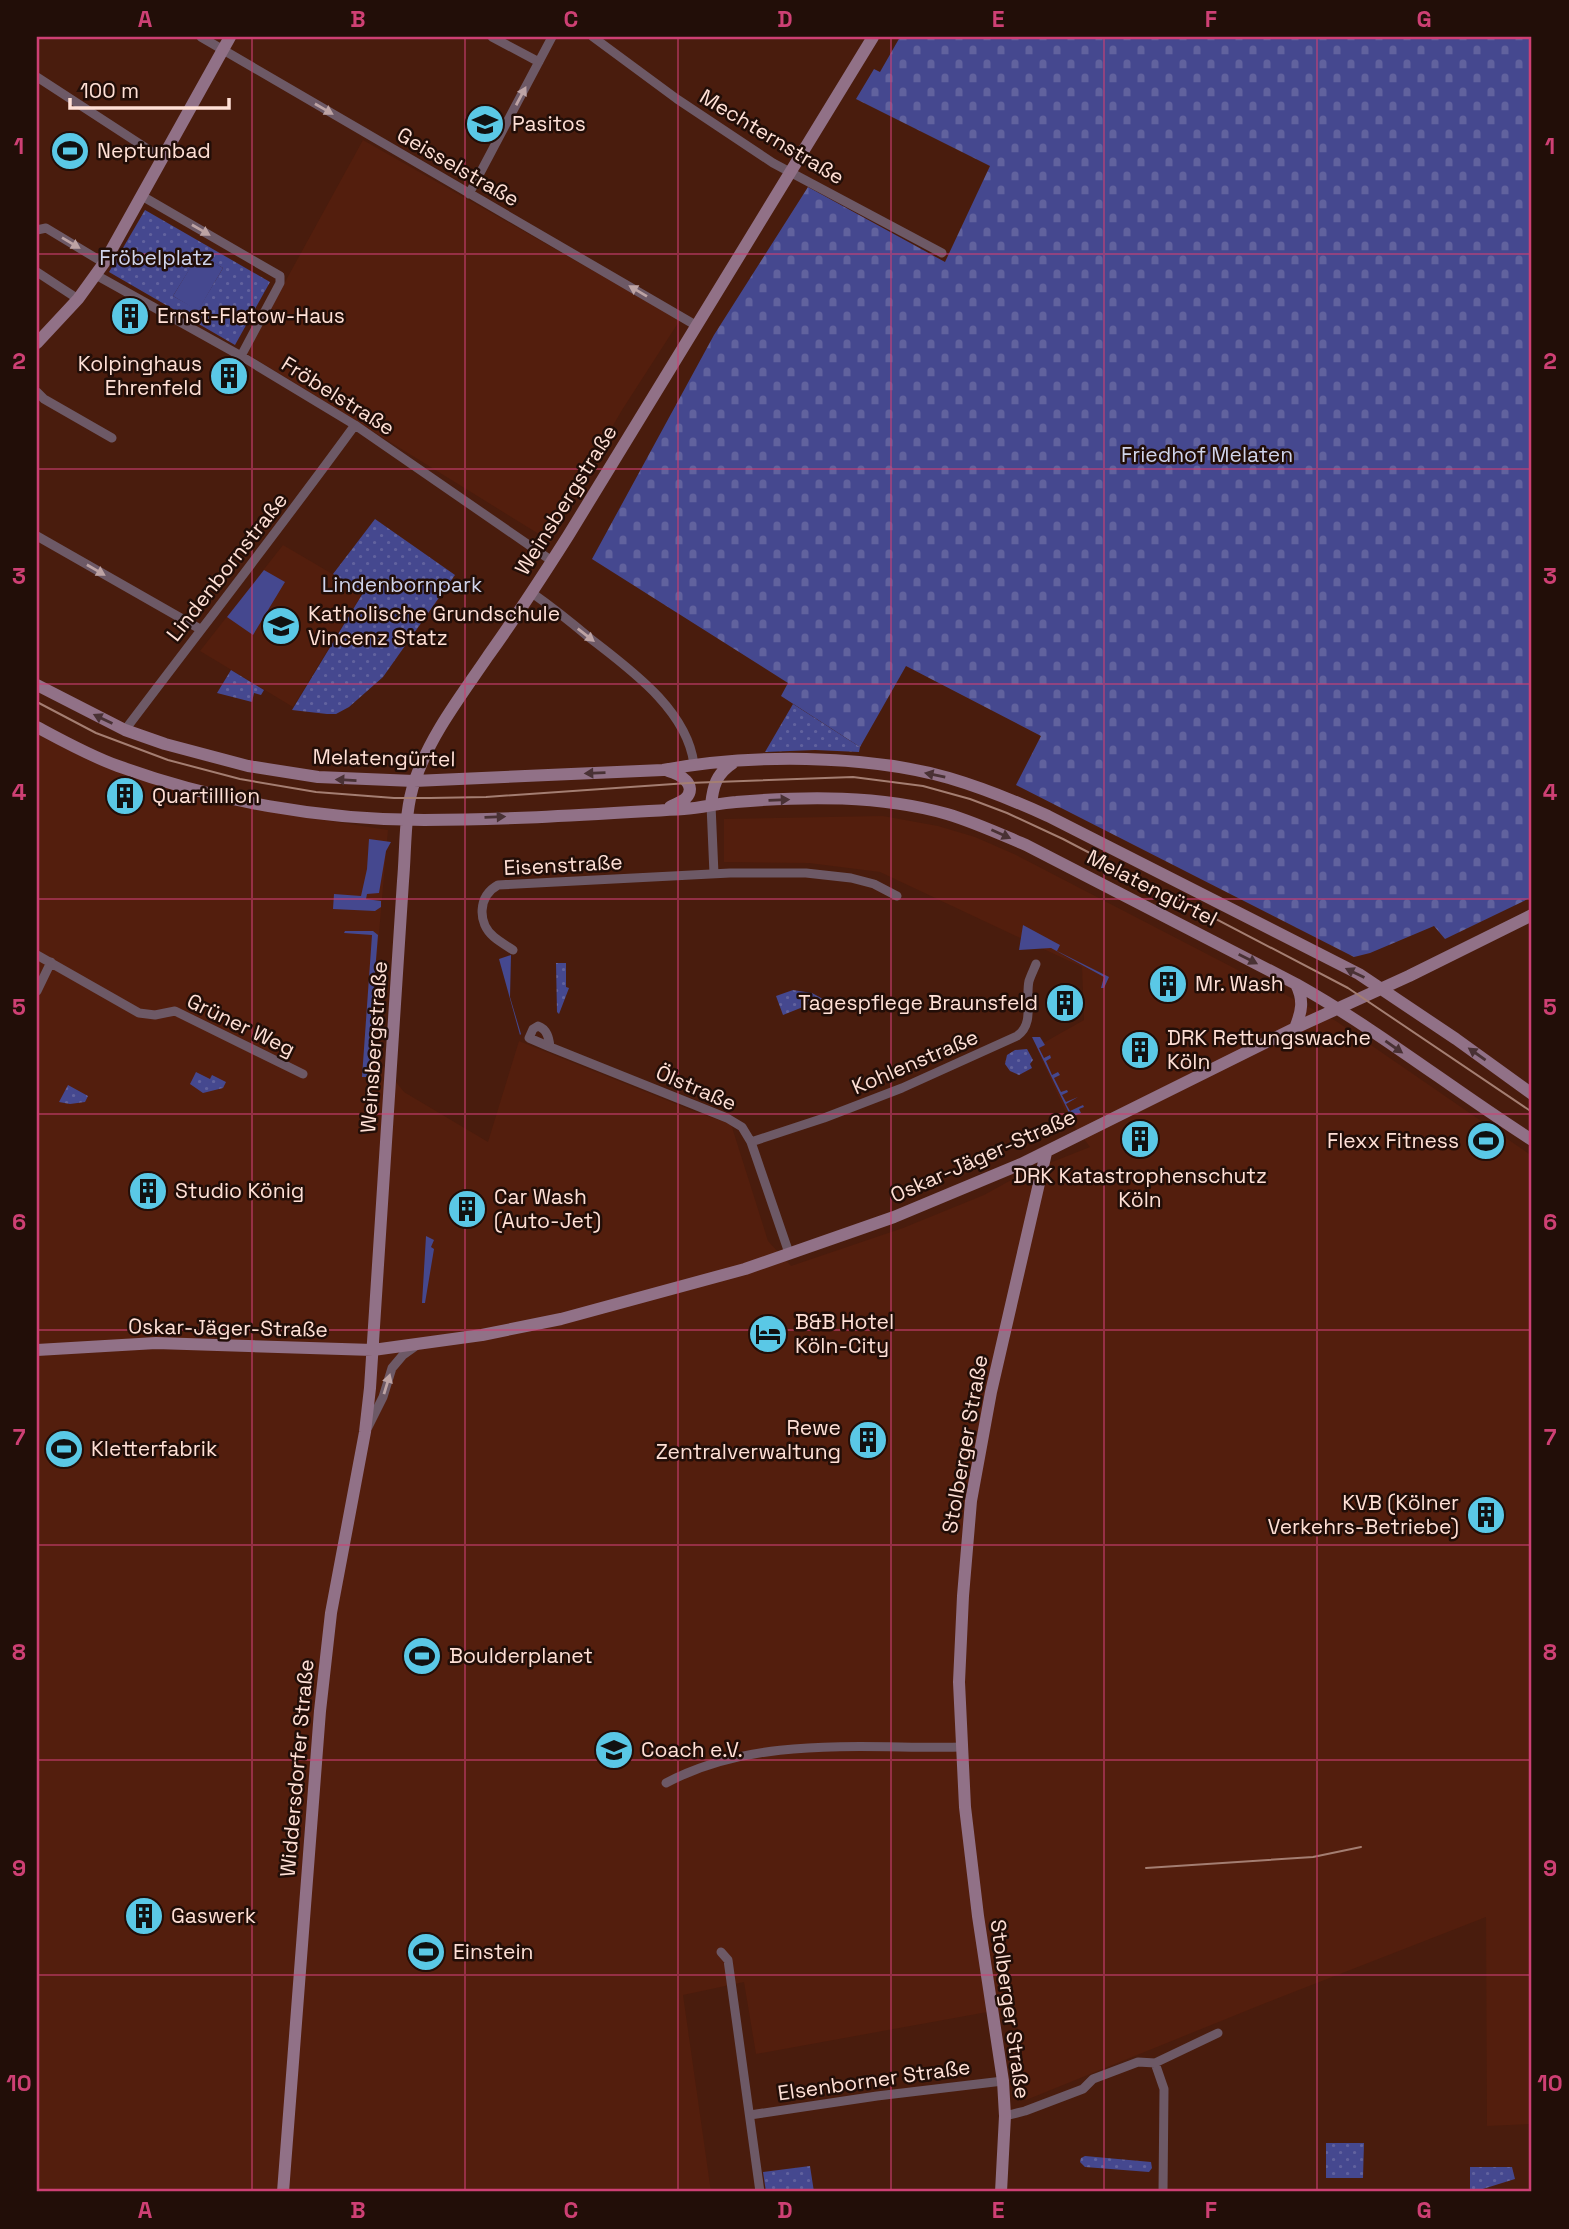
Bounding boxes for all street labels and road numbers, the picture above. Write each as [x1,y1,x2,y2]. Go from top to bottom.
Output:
street label: Mechternstraße [695,83,849,190]
street label: Geisselstraße [392,121,524,212]
street label: Fröbelstraße [277,350,400,441]
street label: Weinsbergstraße [508,420,623,580]
street label: Lindenbornstraße [160,487,293,646]
street label: Melatengürtel [312,743,456,772]
street label: Melatengürtel [1082,843,1222,932]
street label: Eisenstraße [503,848,623,881]
street label: Weinsbergstraße [354,960,393,1134]
street label: Grüner Weg [183,987,300,1062]
street label: Kohlenstraße [848,1023,982,1100]
street label: Ölstraße [652,1059,741,1117]
street label: Oskar-Jäger-Straße [886,1103,1080,1208]
street label: Oskar-Jäger-Straße [128,1312,328,1343]
street label: Stolberger Straße [936,1353,993,1535]
street label: Widdersdorfer Straße [274,1658,319,1878]
street label: Stolberger Straße [985,1918,1036,2100]
street label: Elsenborner Straße [776,2053,972,2106]

